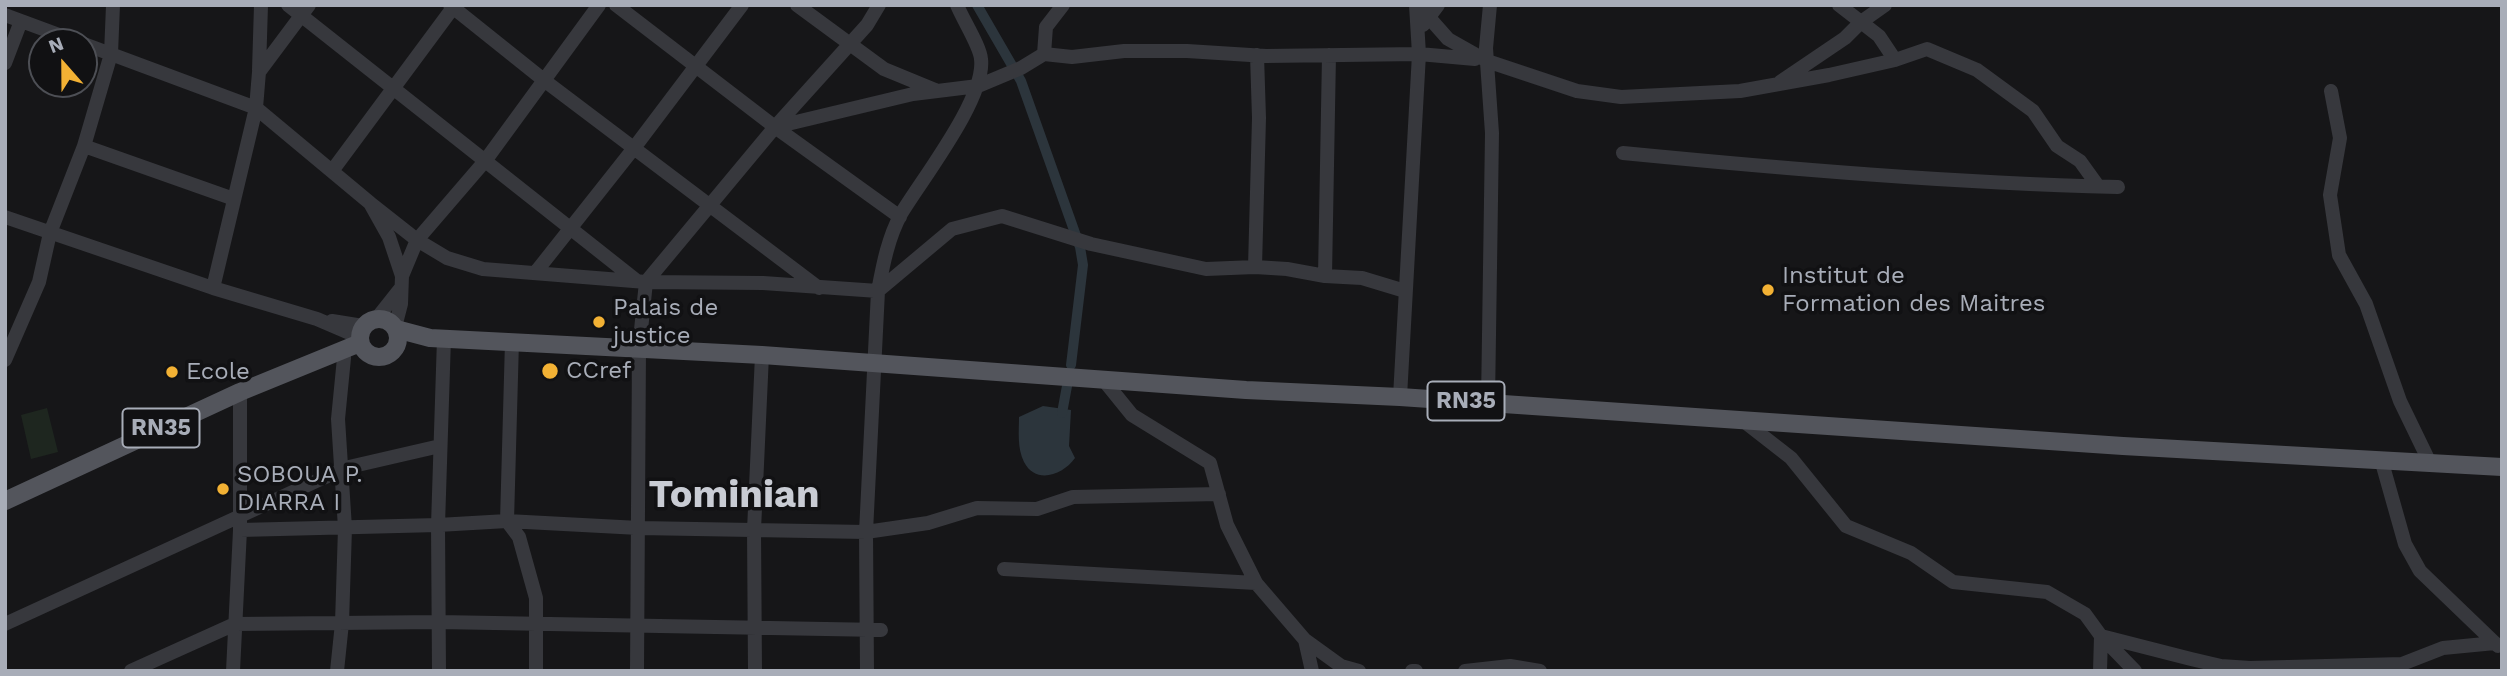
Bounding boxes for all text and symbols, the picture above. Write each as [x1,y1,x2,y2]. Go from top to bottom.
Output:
north arrow [28,28,98,98]
text: N [45,32,67,58]
place label: Institut de Formation des Maitres [1782,262,2045,318]
marker: Institut de Formation des Maitres [1760,282,1776,298]
place label: Palais de justice [613,294,718,350]
marker: Palais de justice [591,314,607,330]
place label: CCref [566,357,631,385]
place label: Ecole [186,358,250,386]
marker: CCref [540,361,560,381]
marker: Ecole [164,364,180,380]
road number: RN35 [1428,382,1504,420]
road number: RN35 [122,408,200,448]
place label: SOBOUA P. DIARRA I [237,461,363,517]
district label: Tominian [648,473,820,519]
marker: SOBOUA P. DIARRA I [215,481,231,497]

